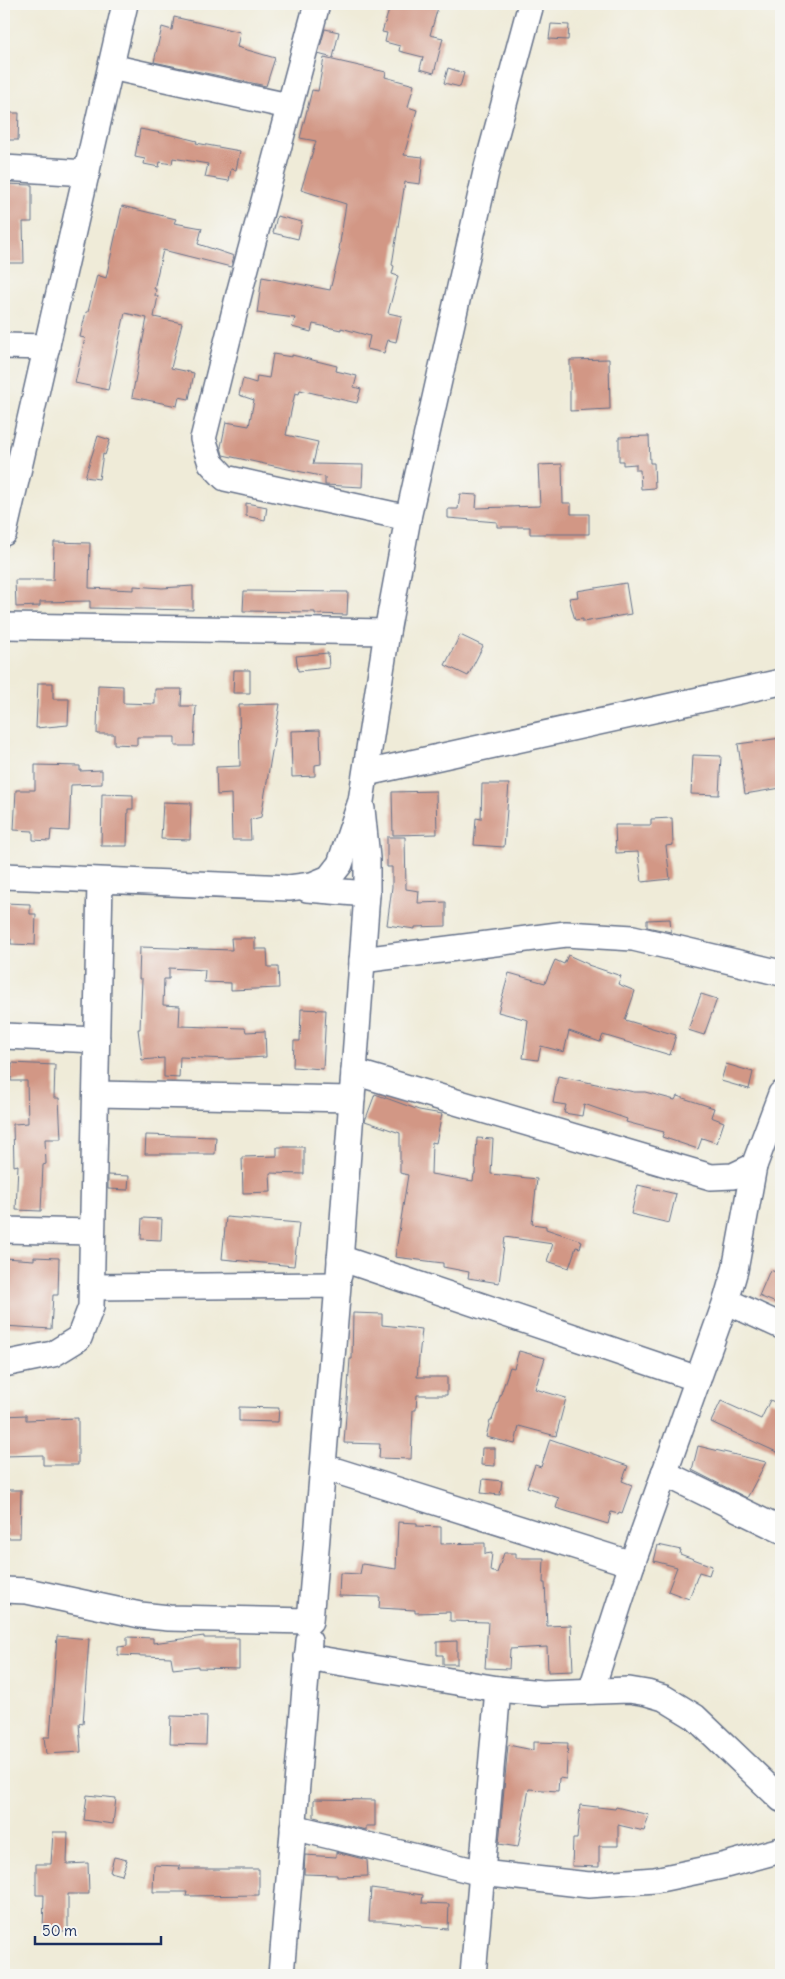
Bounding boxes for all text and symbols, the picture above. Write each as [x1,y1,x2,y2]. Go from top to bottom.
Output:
scale bar [35,1914,161,1946]
text: 50 m [42,1921,77,1940]

